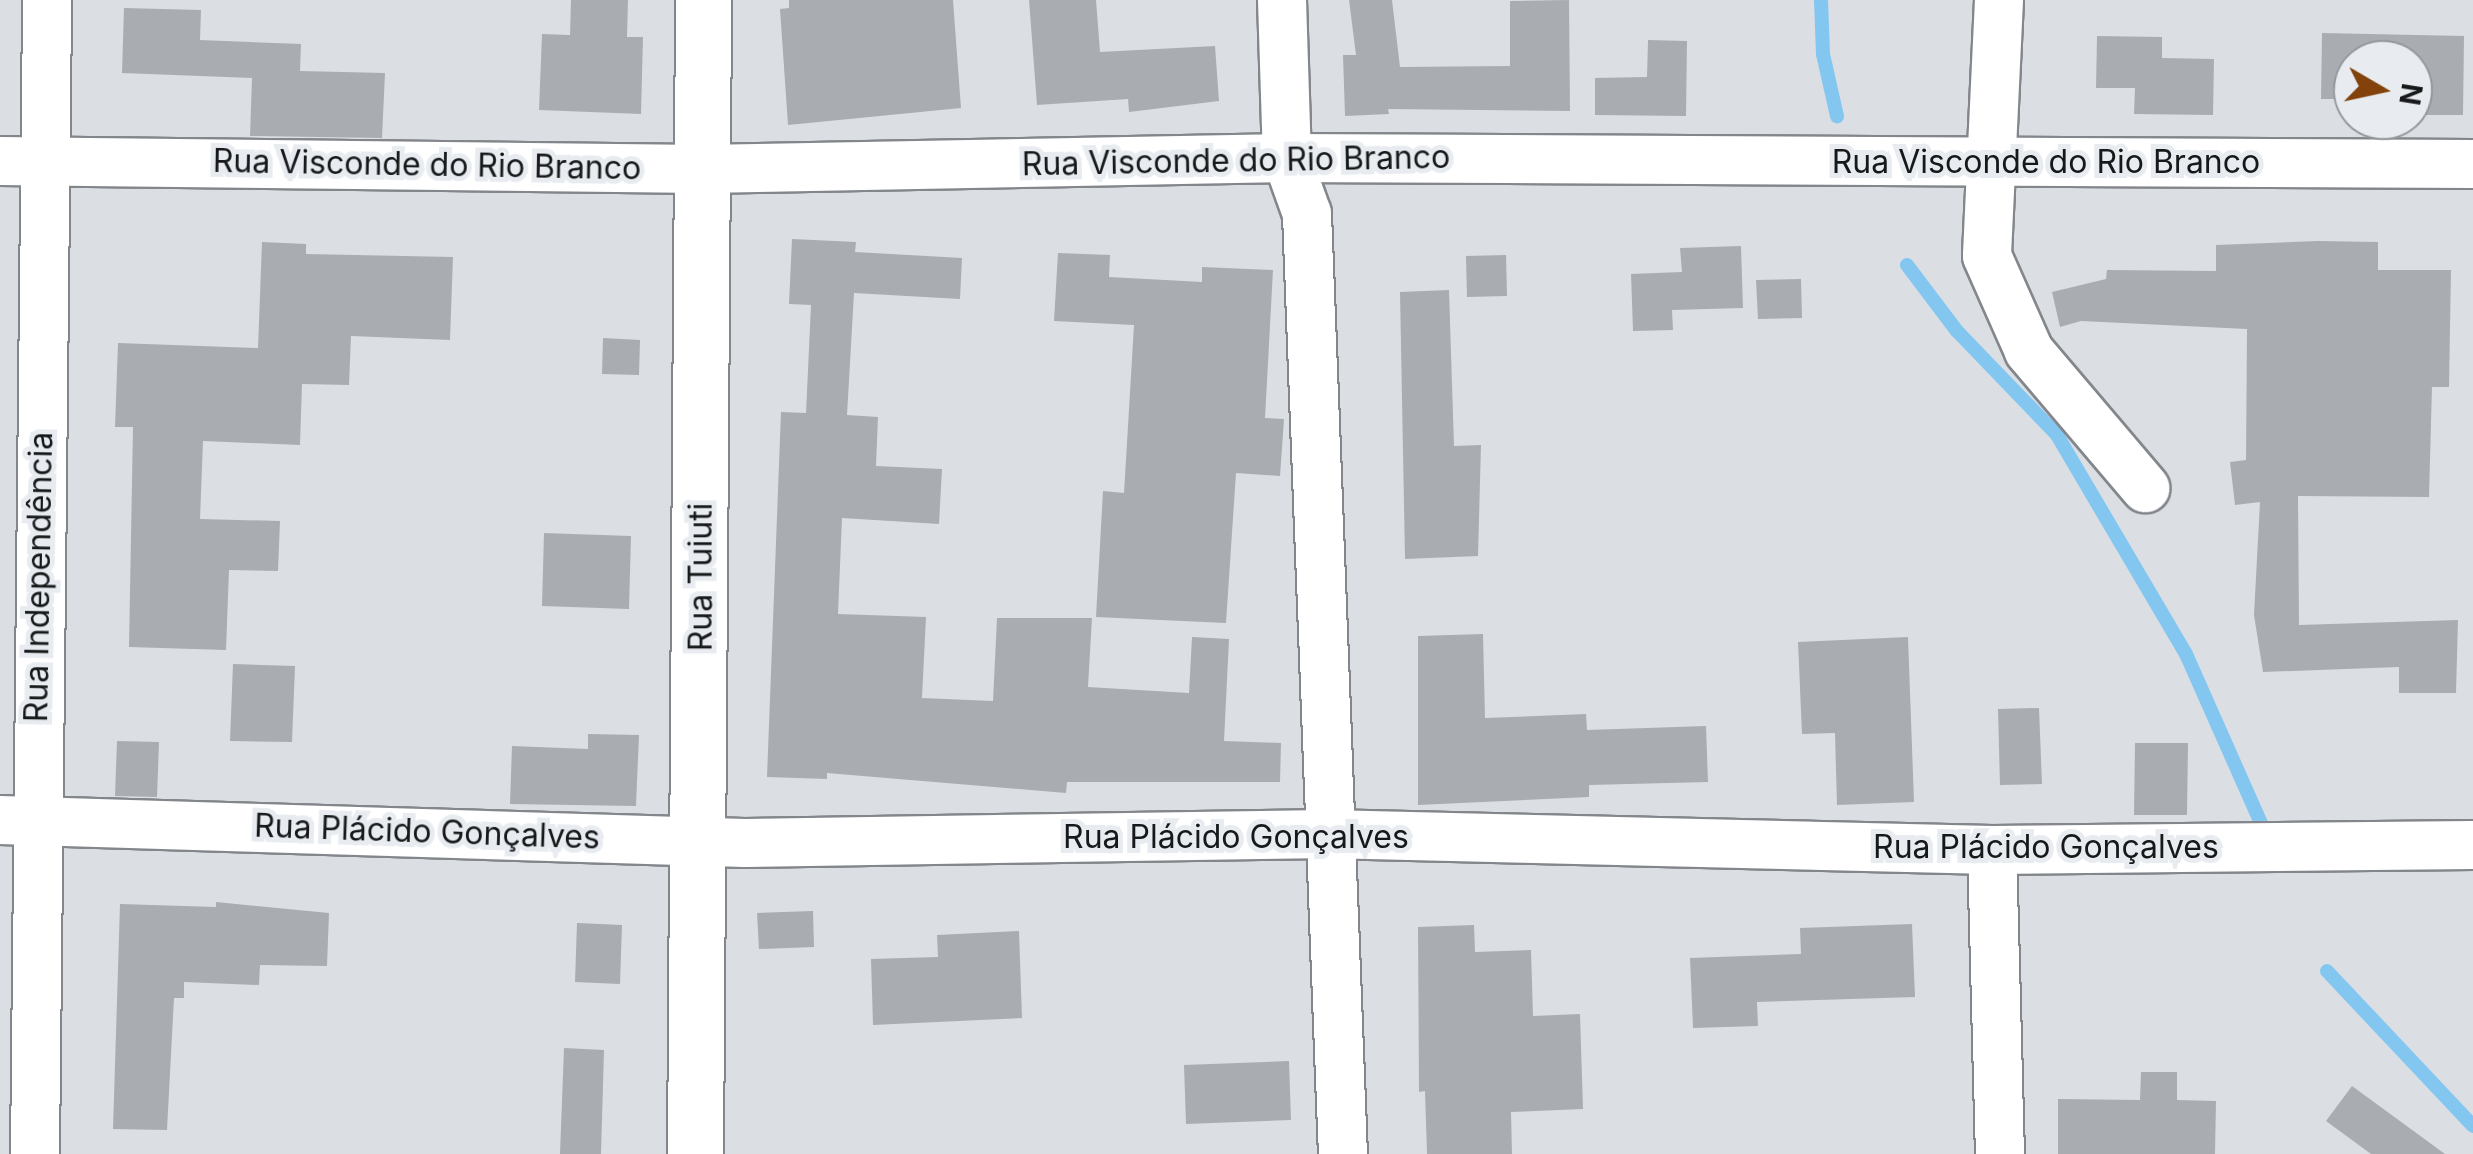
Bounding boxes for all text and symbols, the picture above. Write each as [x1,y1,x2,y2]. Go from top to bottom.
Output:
north arrow [2333,40,2433,140]
text: N [2392,81,2429,108]
street label: Rua Visconde do Rio Branco [1021,138,1451,184]
street label: Rua Visconde do Rio Branco [212,142,642,188]
street label: Rua Visconde do Rio Branco [1832,143,2260,181]
street label: Rua Independência [17,431,61,723]
street label: Rua Tuiuti [682,503,720,651]
street label: Rua Plácido Gonçalves [254,807,600,857]
street label: Rua Plácido Gonçalves [1063,818,1409,856]
street label: Rua Plácido Gonçalves [1873,828,2219,866]

